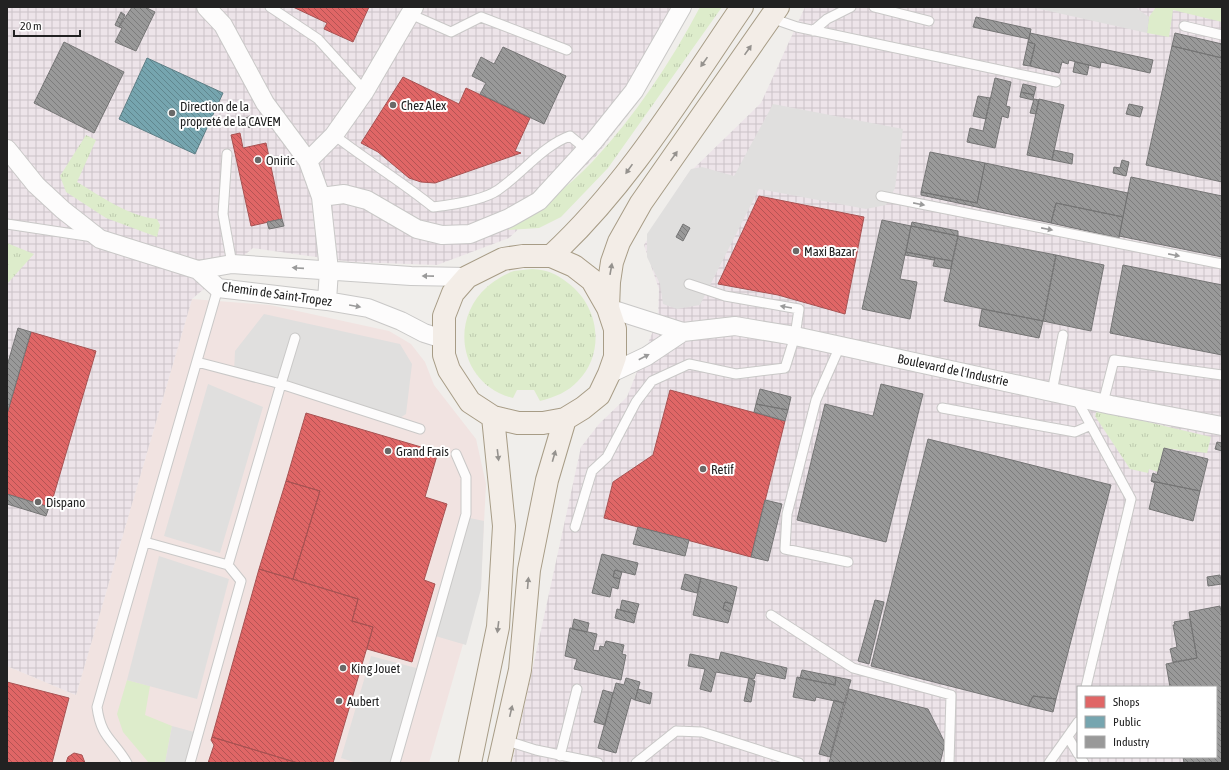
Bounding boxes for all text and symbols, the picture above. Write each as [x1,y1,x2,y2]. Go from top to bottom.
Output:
scale bar [14,12,80,38]
text: 20 m [20,19,42,33]
one-way arrow [744,44,752,55]
one-way arrow [700,57,708,67]
place label: Chez Alex [401,98,447,113]
place label: Direction de la propreté de la CAVEM [180,99,281,129]
marker: Chez Alex [388,100,398,110]
marker: Direction de la propreté de la CAVEM [167,108,177,118]
one-way arrow [670,151,678,161]
place label: Oniric [266,153,295,168]
marker: Oniric [253,155,263,165]
one-way arrow [625,164,633,174]
one-way arrow [913,201,925,207]
one-way arrow [1041,227,1053,233]
place label: Maxi Bazar [804,244,856,259]
marker: Maxi Bazar [791,246,801,256]
one-way arrow [1168,252,1180,258]
one-way arrow [608,263,614,275]
one-way arrow [292,265,304,272]
one-way arrow [421,273,434,279]
street label: Chemin de Saint-Tropez [221,279,333,309]
one-way arrow [349,303,361,309]
one-way arrow [780,304,793,310]
street label: Boulevard de l'Industrie [896,351,1010,389]
one-way arrow [638,353,650,360]
place label: Grand Frais [396,444,449,459]
marker: Grand Frais [383,446,393,456]
one-way arrow [495,449,501,461]
one-way arrow [551,449,557,461]
place label: Retif [711,462,734,477]
marker: Retif [698,464,708,474]
place label: Dispano [46,495,85,510]
marker: Dispano [33,497,43,507]
one-way arrow [525,577,531,589]
one-way arrow [495,621,501,633]
place label: King Jouet [351,661,400,676]
marker: King Jouet [338,663,348,673]
legend [1077,686,1217,758]
place label: Aubert [347,694,379,709]
text: Shops [1113,695,1139,709]
marker: Aubert [334,696,344,706]
one-way arrow [508,705,514,718]
text: Public [1113,715,1141,729]
text: Industry [1113,735,1150,749]

